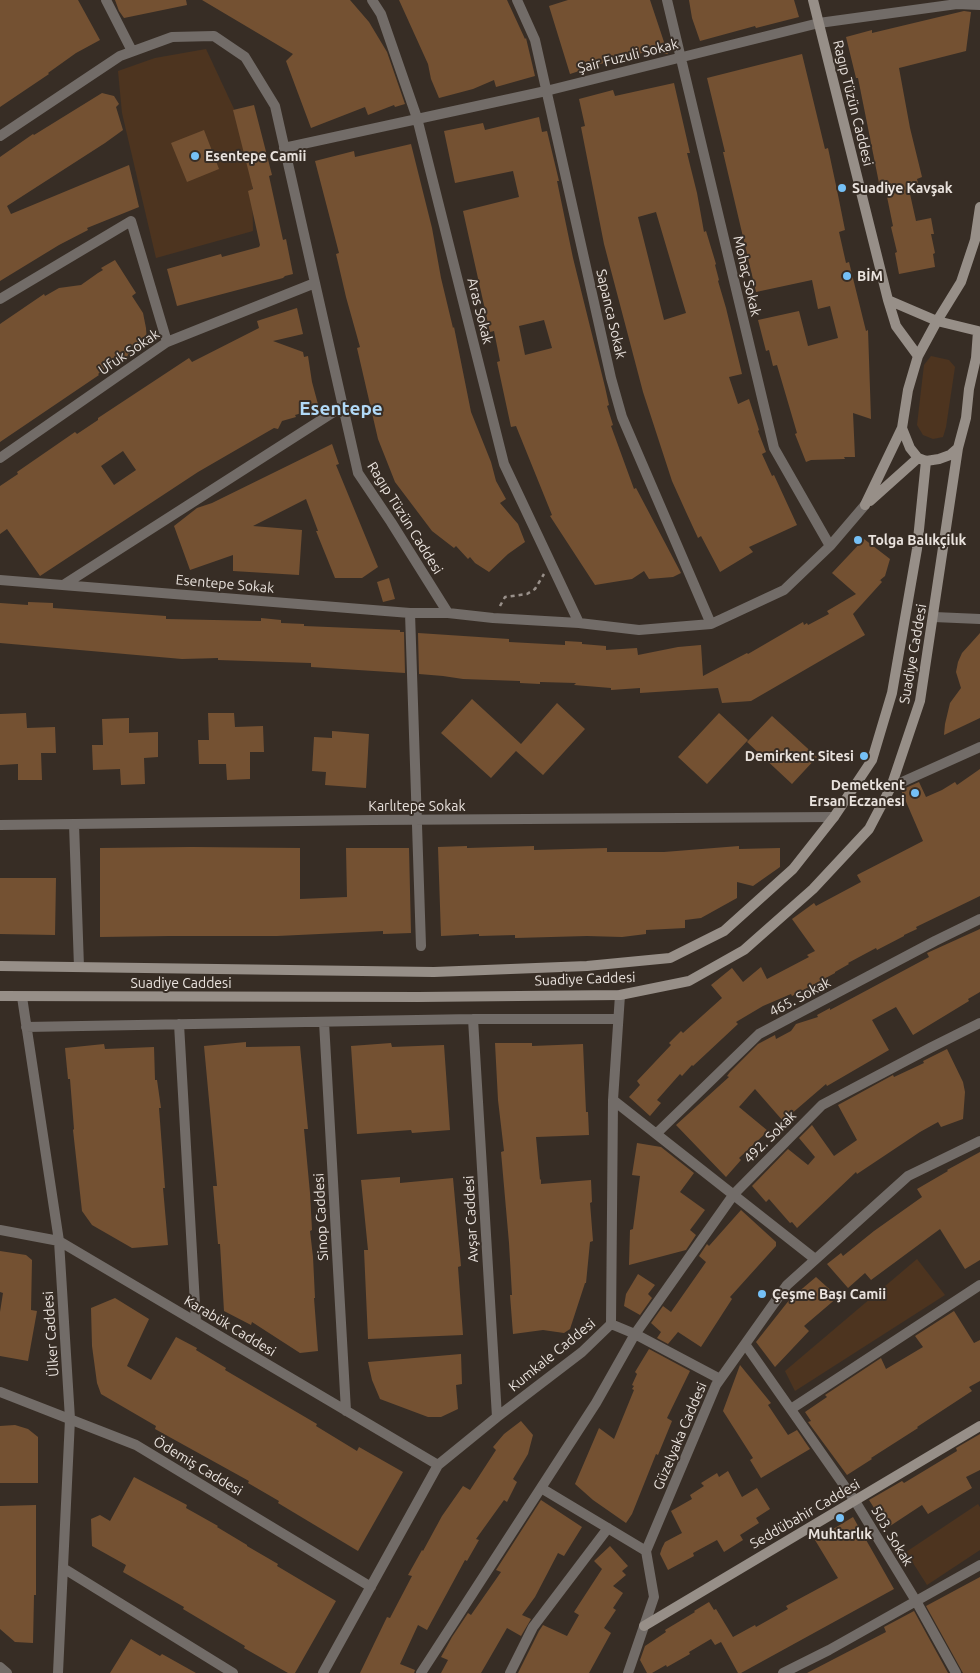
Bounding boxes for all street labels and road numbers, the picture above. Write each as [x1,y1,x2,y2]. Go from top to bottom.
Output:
street label: Şair Fuzuli Sokak [576,35,680,77]
street label: Ragıp Tüzün Caddesi [829,38,877,168]
street label: Mohaç Sokak [730,234,764,318]
street label: Sapanca Sokak [593,267,629,361]
street label: Aras Sokak [464,276,496,346]
street label: Ufuk Sokak [95,325,163,379]
street label: Ragıp Tüzün Caddesi [364,459,446,577]
street label: Esentepe Sokak [175,571,275,597]
street label: Suadiye Caddesi [896,603,930,705]
street label: Karlıtepe Sokak [368,798,466,814]
street label: Suadiye Caddesi [534,969,636,989]
street label: 465. Sokak [766,974,834,1020]
street label: Suadiye Caddesi [130,975,232,991]
street label: 492. Sokak [740,1107,800,1167]
street label: Sinop Caddesi [310,1173,332,1261]
street label: Avşar Caddesi [460,1175,482,1263]
street label: Ülker Caddesi [40,1291,62,1377]
street label: Karabük Caddesi [181,1292,279,1360]
street label: Kumkale Caddesi [505,1315,599,1395]
street label: Güzelyaka Caddesi [650,1379,710,1493]
street label: Ödemiş Caddesi [150,1433,246,1499]
street label: Seddübahir Caddesi [747,1476,863,1552]
street label: 503. Sokak [867,1503,917,1569]

